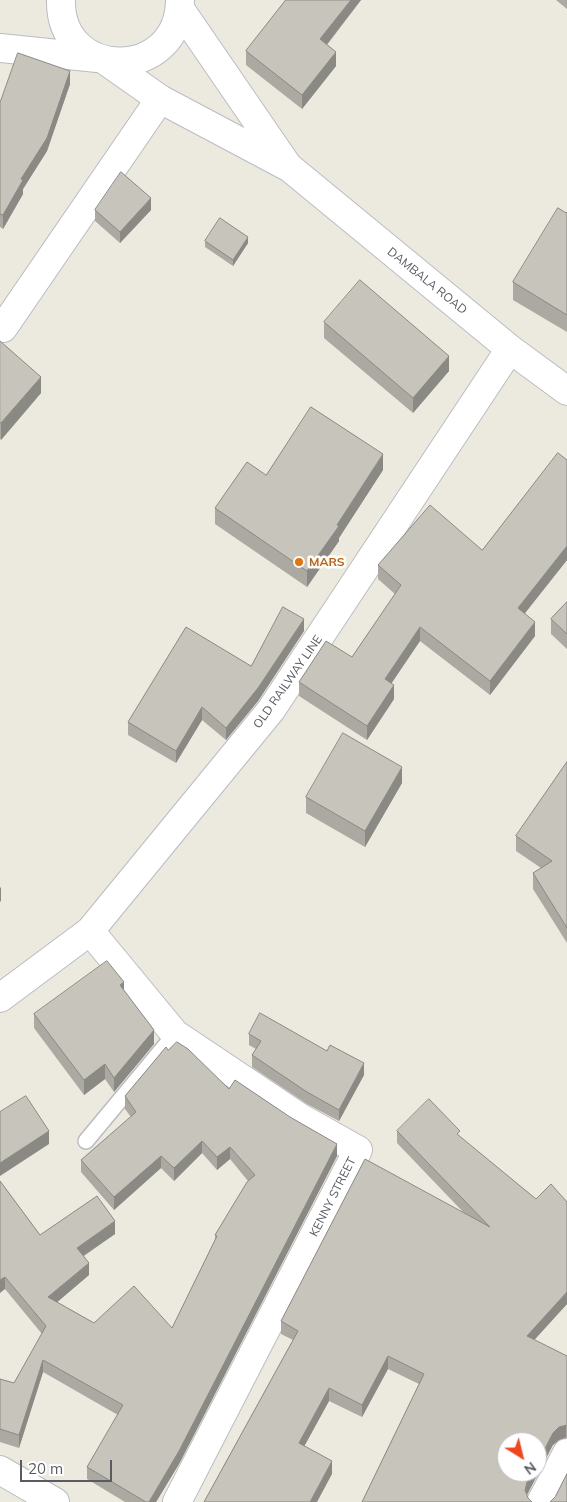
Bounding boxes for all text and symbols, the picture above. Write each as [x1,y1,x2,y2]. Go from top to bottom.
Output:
street label: DAMBALA ROAD [384,245,470,317]
place label: MARS [309,555,345,569]
marker: MARS [293,556,305,568]
street label: OLD RAILWAY LINE [250,633,326,731]
street label: KENNY STREET [307,1155,359,1239]
north arrow [497,1432,547,1482]
scale bar [22,1450,115,1482]
text: N [521,1458,540,1479]
text: 20 m [28,1459,63,1478]

